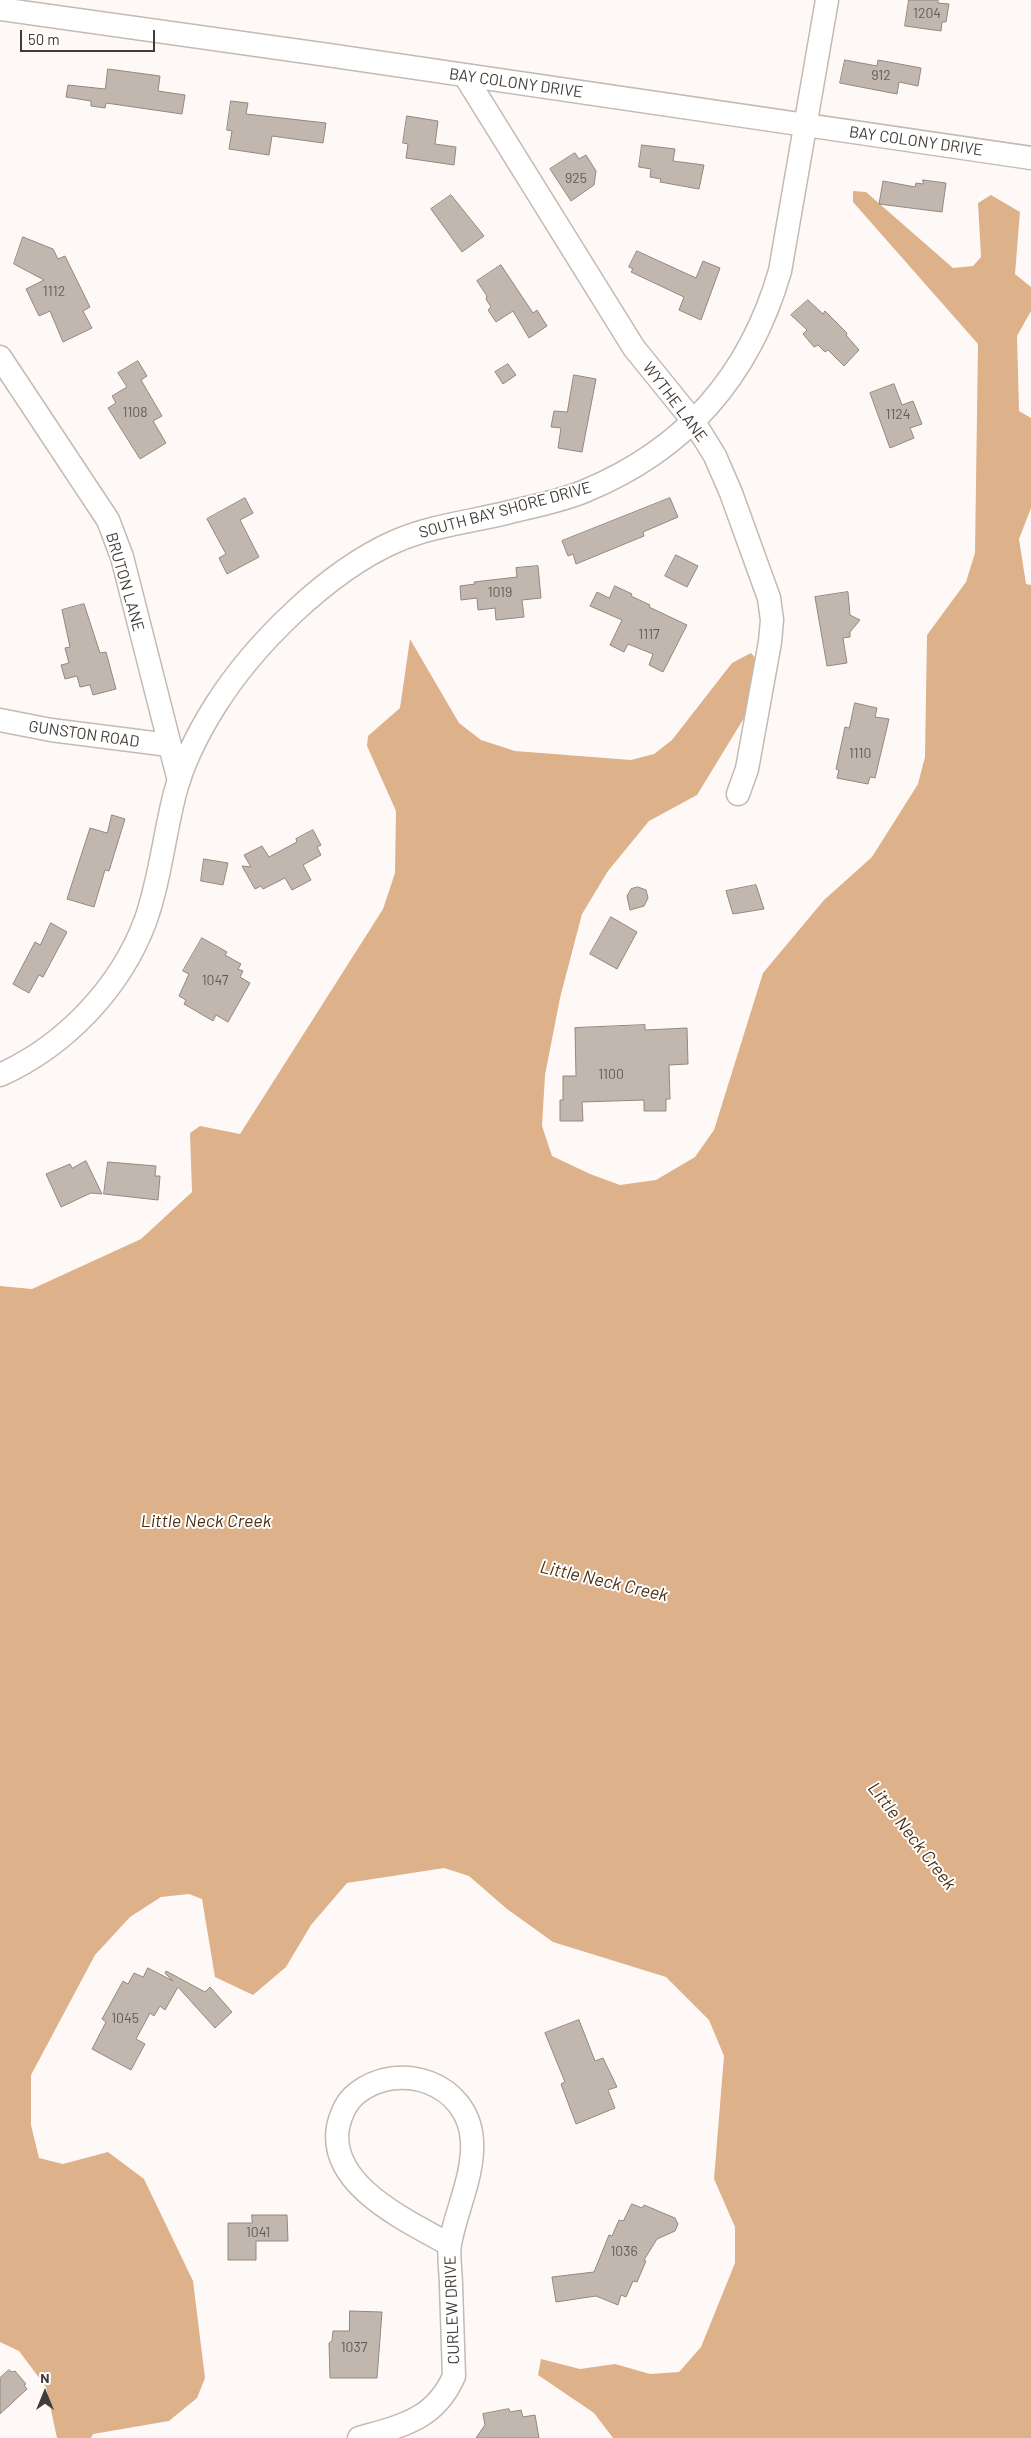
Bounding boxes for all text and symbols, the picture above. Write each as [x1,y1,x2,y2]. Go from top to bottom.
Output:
house number: 1204 [913,5,941,21]
scale bar [22,20,158,52]
text: 50 m [28,30,60,48]
street label: BAY COLONY DRIVE [448,64,584,102]
house number: 912 [871,67,891,83]
street label: BAY COLONY DRIVE [848,122,984,160]
house number: 925 [565,170,587,186]
house number: 1112 [43,283,65,299]
street label: WYTHE LANE [639,358,711,446]
house number: 1108 [122,404,148,420]
house number: 1124 [885,406,911,422]
street label: SOUTH BAY SHORE DRIVE [417,478,593,542]
street label: BRUTON LANE [102,530,148,634]
house number: 1019 [488,584,512,600]
house number: 1117 [638,626,660,642]
street label: GUNSTON ROAD [27,717,141,751]
house number: 1110 [849,745,871,761]
house number: 1047 [202,972,228,988]
house number: 1100 [598,1066,624,1082]
water label: Little Neck Creek [141,1510,271,1532]
water label: Little Neck Creek [538,1556,670,1606]
water label: Little Neck Creek [863,1778,961,1894]
house number: 1045 [111,2010,139,2026]
house number: 1041 [246,2224,270,2240]
house number: 1036 [610,2243,638,2259]
street label: CURLEW DRIVE [441,2255,463,2365]
house number: 1037 [341,2339,367,2355]
north arrow [20,2368,70,2418]
text: N [40,2369,50,2386]

